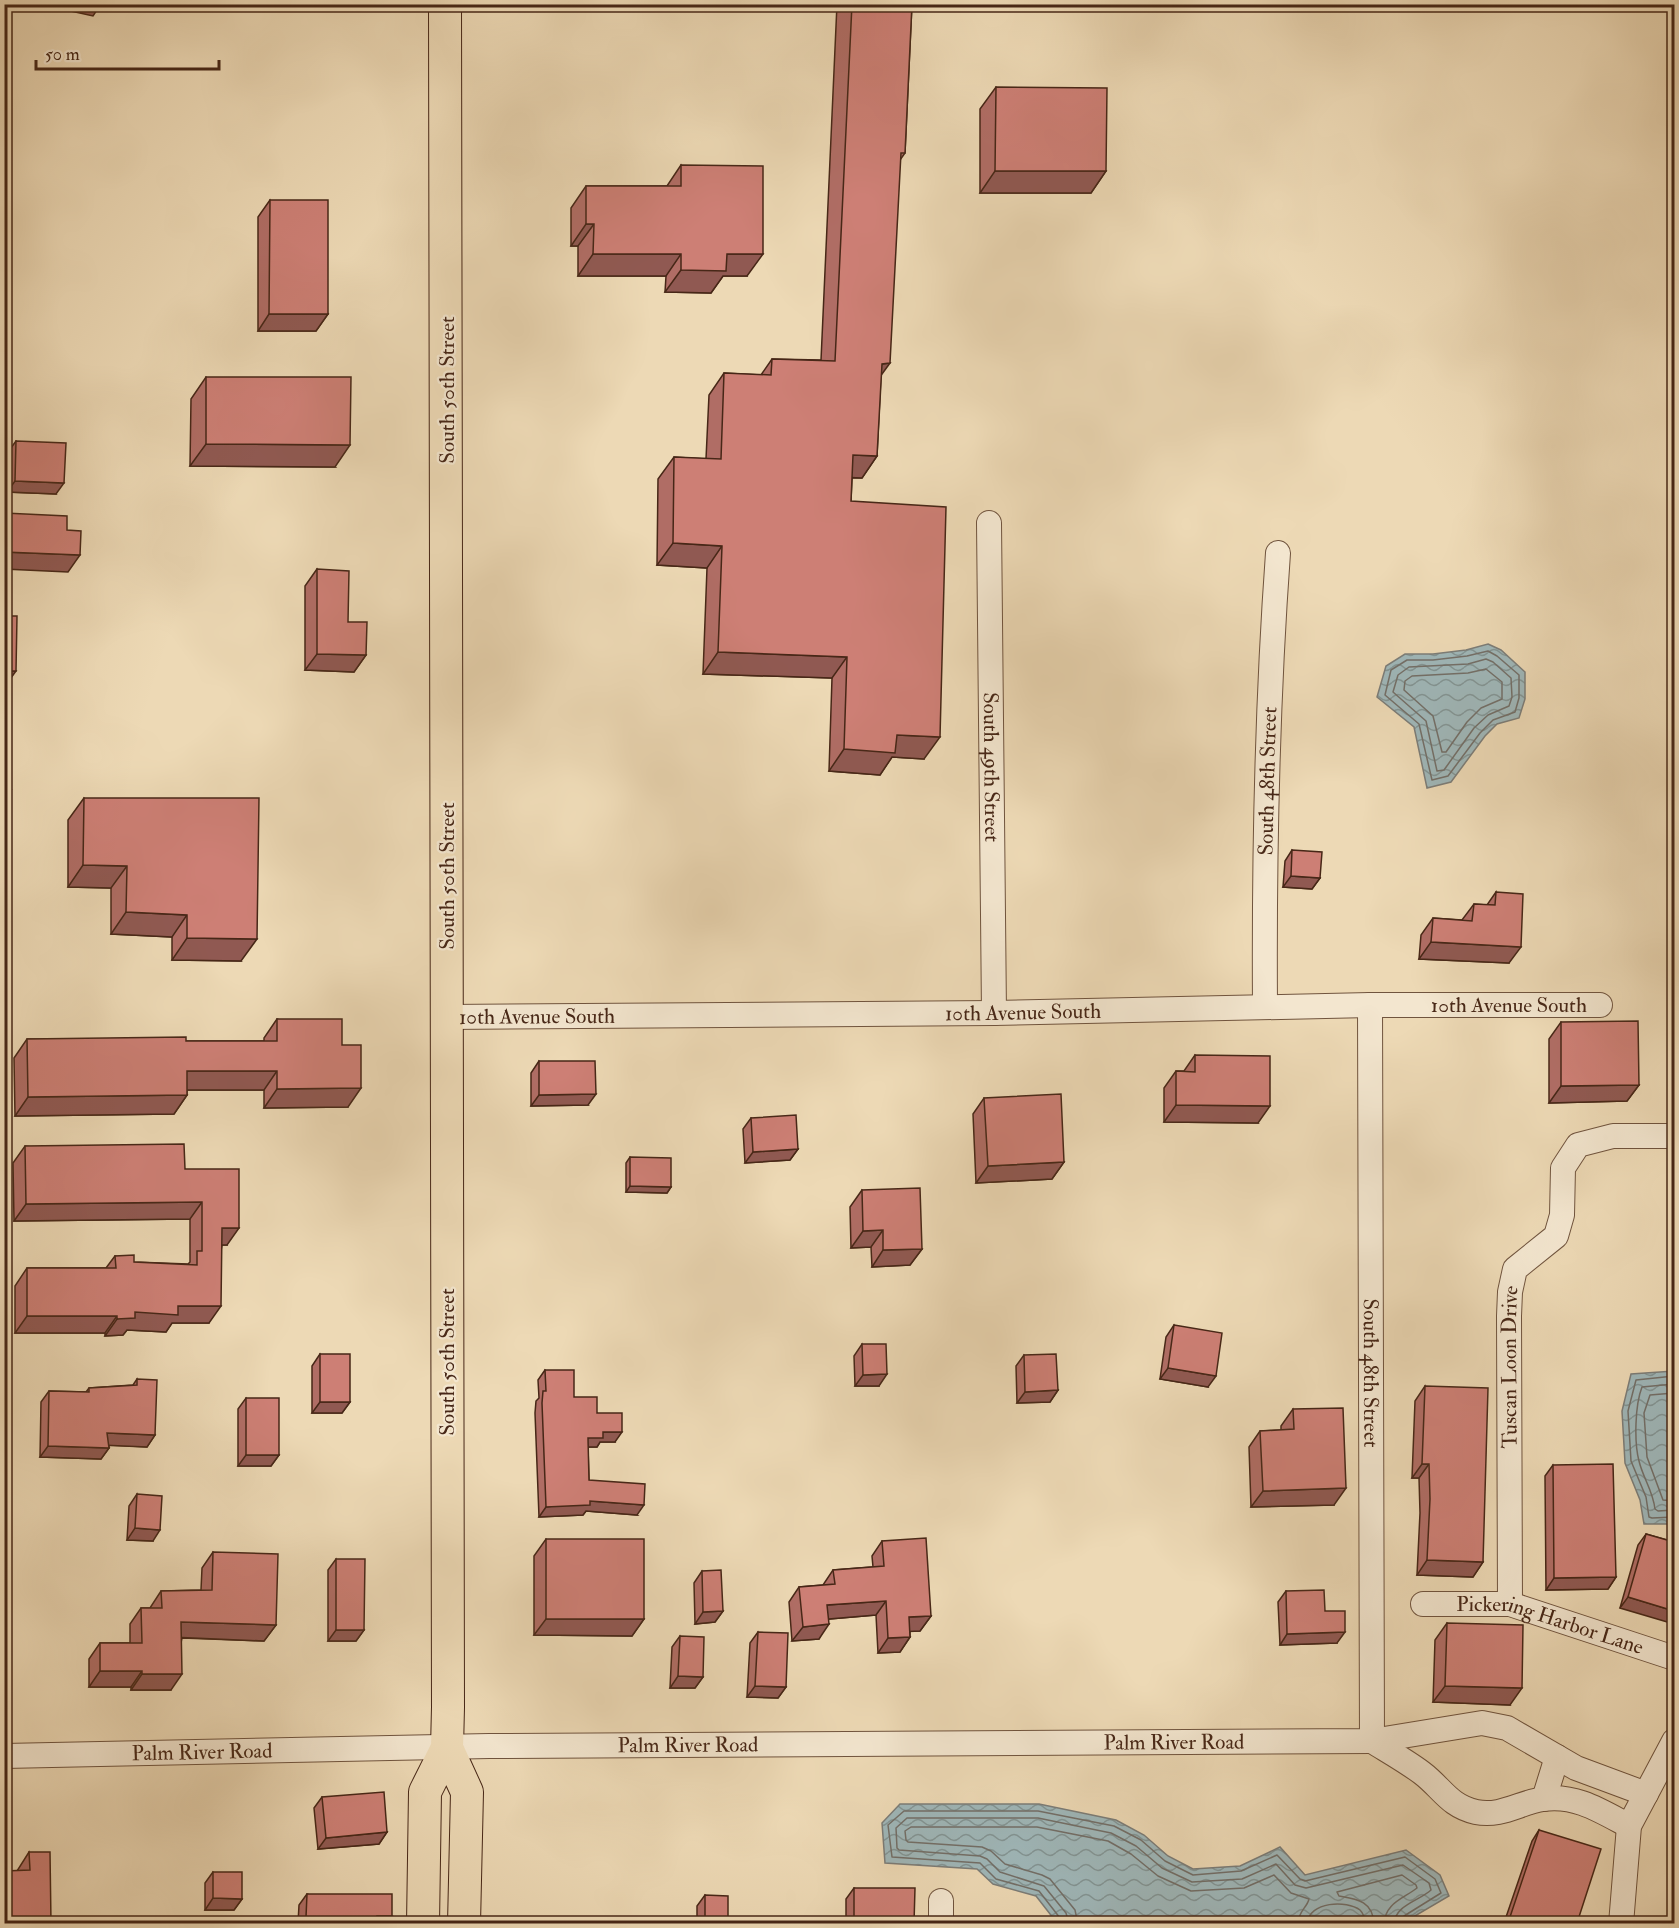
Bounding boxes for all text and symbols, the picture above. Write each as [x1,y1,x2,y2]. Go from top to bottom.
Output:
scale bar [36,33,219,71]
text: 50 m [45,43,80,66]
street label: South 50th Street [434,316,461,464]
street label: South 49th Street [977,692,1005,842]
street label: South 48th Street [1252,706,1283,856]
street label: South 50th Street [434,802,461,950]
street label: 10th Avenue South [1431,992,1587,1019]
street label: 10th Avenue South [945,998,1101,1027]
street label: 10th Avenue South [459,1003,615,1031]
street label: Tuscan Loon Drive [1496,1283,1525,1448]
street label: South 50th Street [434,1288,461,1436]
street label: South 48th Street [1357,1298,1384,1448]
street label: Pickering Harbor Lane [1456,1591,1647,1661]
street label: Palm River Road [1103,1729,1245,1757]
street label: Palm River Road [617,1731,759,1759]
street label: Palm River Road [131,1737,273,1767]

